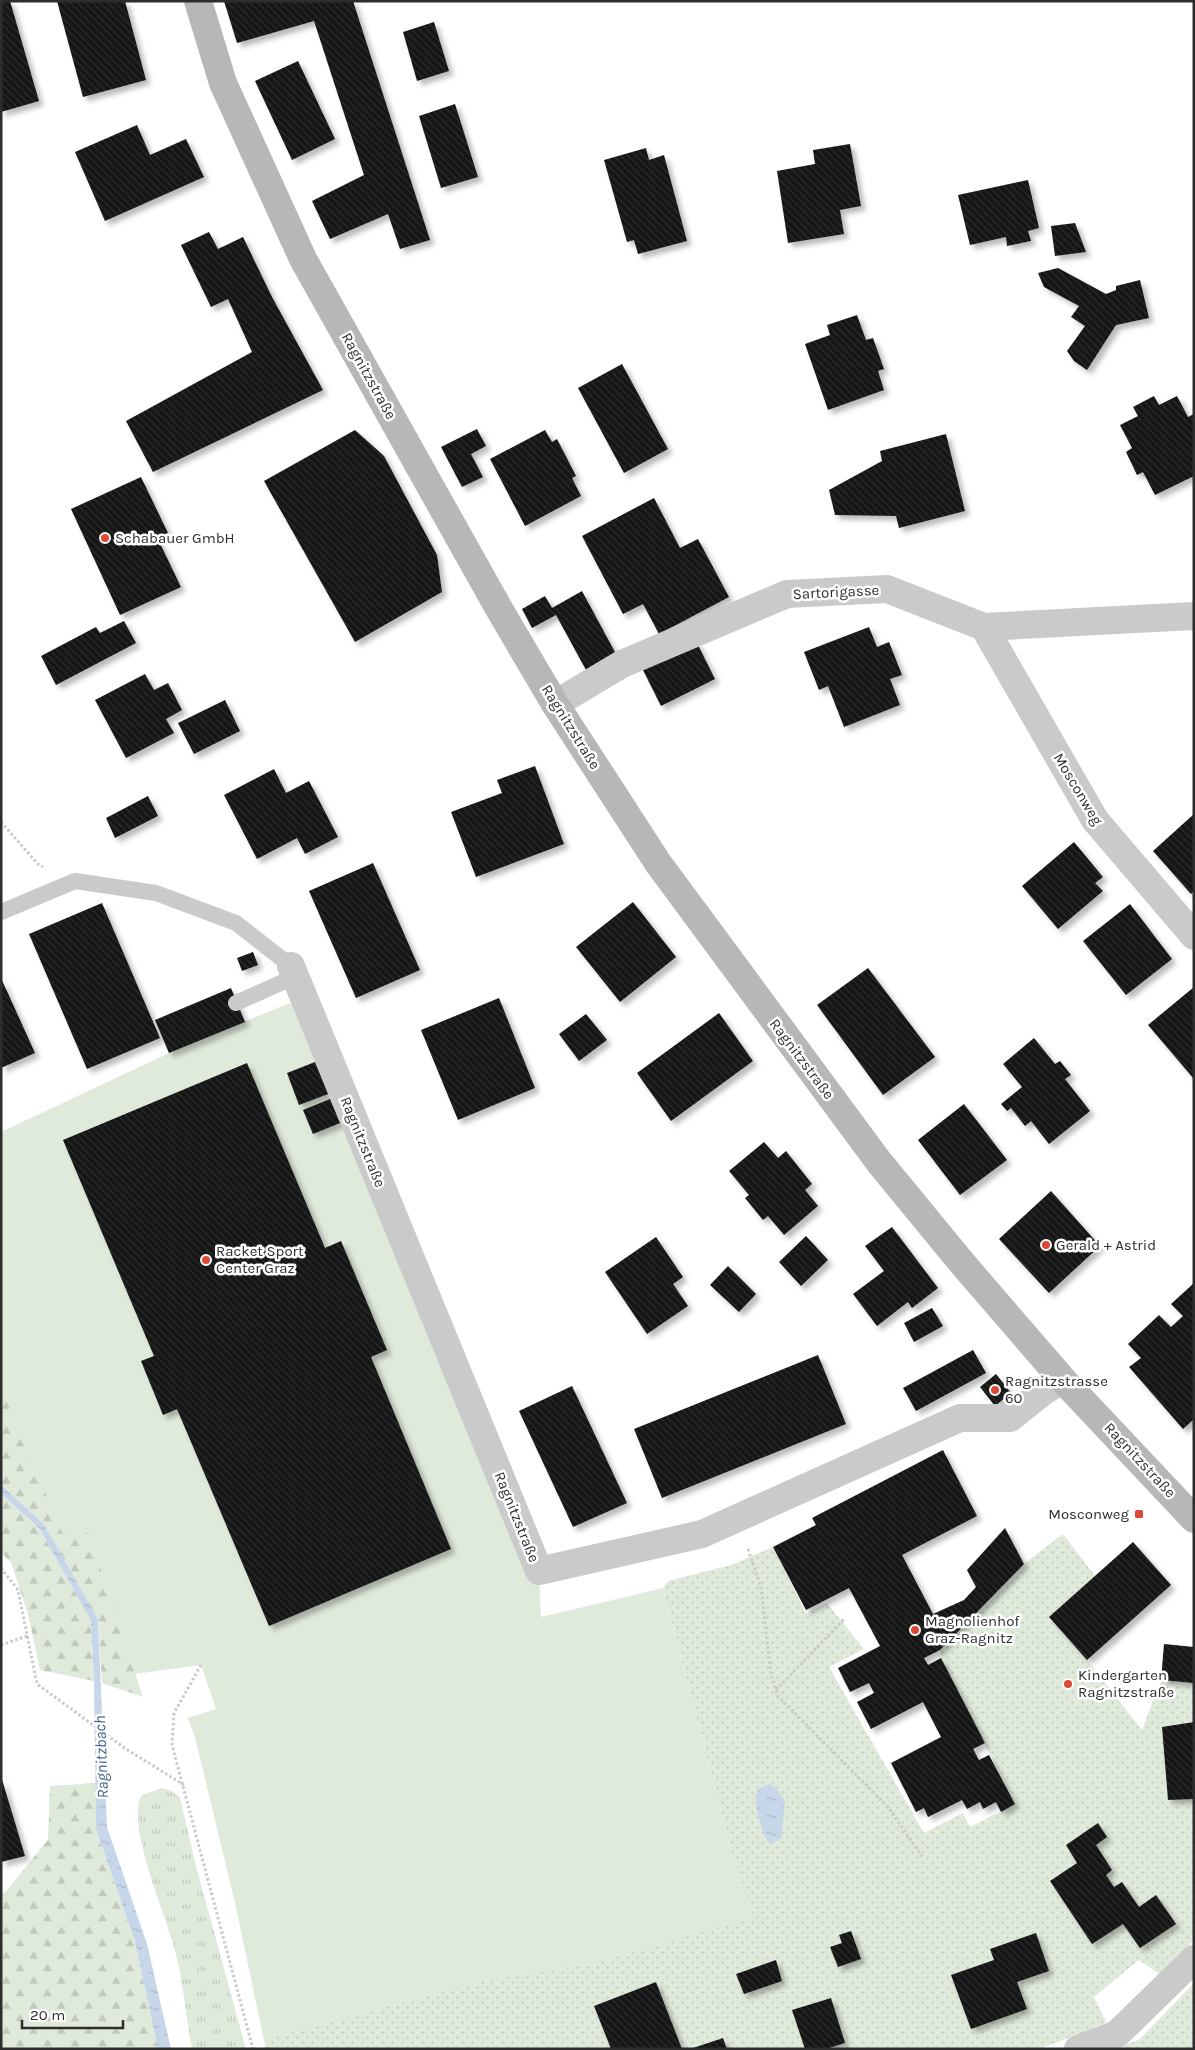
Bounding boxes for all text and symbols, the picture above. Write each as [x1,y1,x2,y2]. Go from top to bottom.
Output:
street label: Ragnitzstraße [338,330,400,422]
place label: Schabauer GmbH [115,529,235,547]
marker: Schabauer GmbH [99,532,111,544]
street label: Sartorigasse [792,581,880,603]
street label: Ragnitzstraße [538,681,604,773]
street label: Mosconweg [1049,750,1107,829]
street label: Ragnitzstraße [766,1015,838,1103]
street label: Ragnitzstraße [337,1094,389,1190]
place label: Gerald + Astrid [1056,1236,1156,1254]
marker: Gerald + Astrid [1040,1239,1052,1251]
place label: Racket Sport Center Graz [216,1242,304,1277]
marker: Racket Sport Center Graz [200,1254,212,1266]
place label: Ragnitzstrasse 60 [1005,1372,1108,1407]
marker: Ragnitzstrasse 60 [989,1384,1001,1396]
street label: Ragnitzstraße [1101,1419,1179,1501]
street label: Ragnitzstraße [491,1469,543,1565]
place label: Mosconweg [1048,1505,1130,1523]
marker: Mosconweg [1133,1508,1145,1520]
place label: Magnolienhof Graz-Ragnitz [925,1612,1020,1647]
marker: Magnolienhof Graz-Ragnitz [909,1624,921,1636]
place label: Kindergarten Ragnitzstraße [1078,1666,1174,1701]
marker: Kindergarten Ragnitzstraße [1062,1678,1074,1690]
water label: Ragnitzbach [90,1715,112,1799]
scale bar [22,1998,124,2030]
text: 20 m [30,2006,65,2024]

